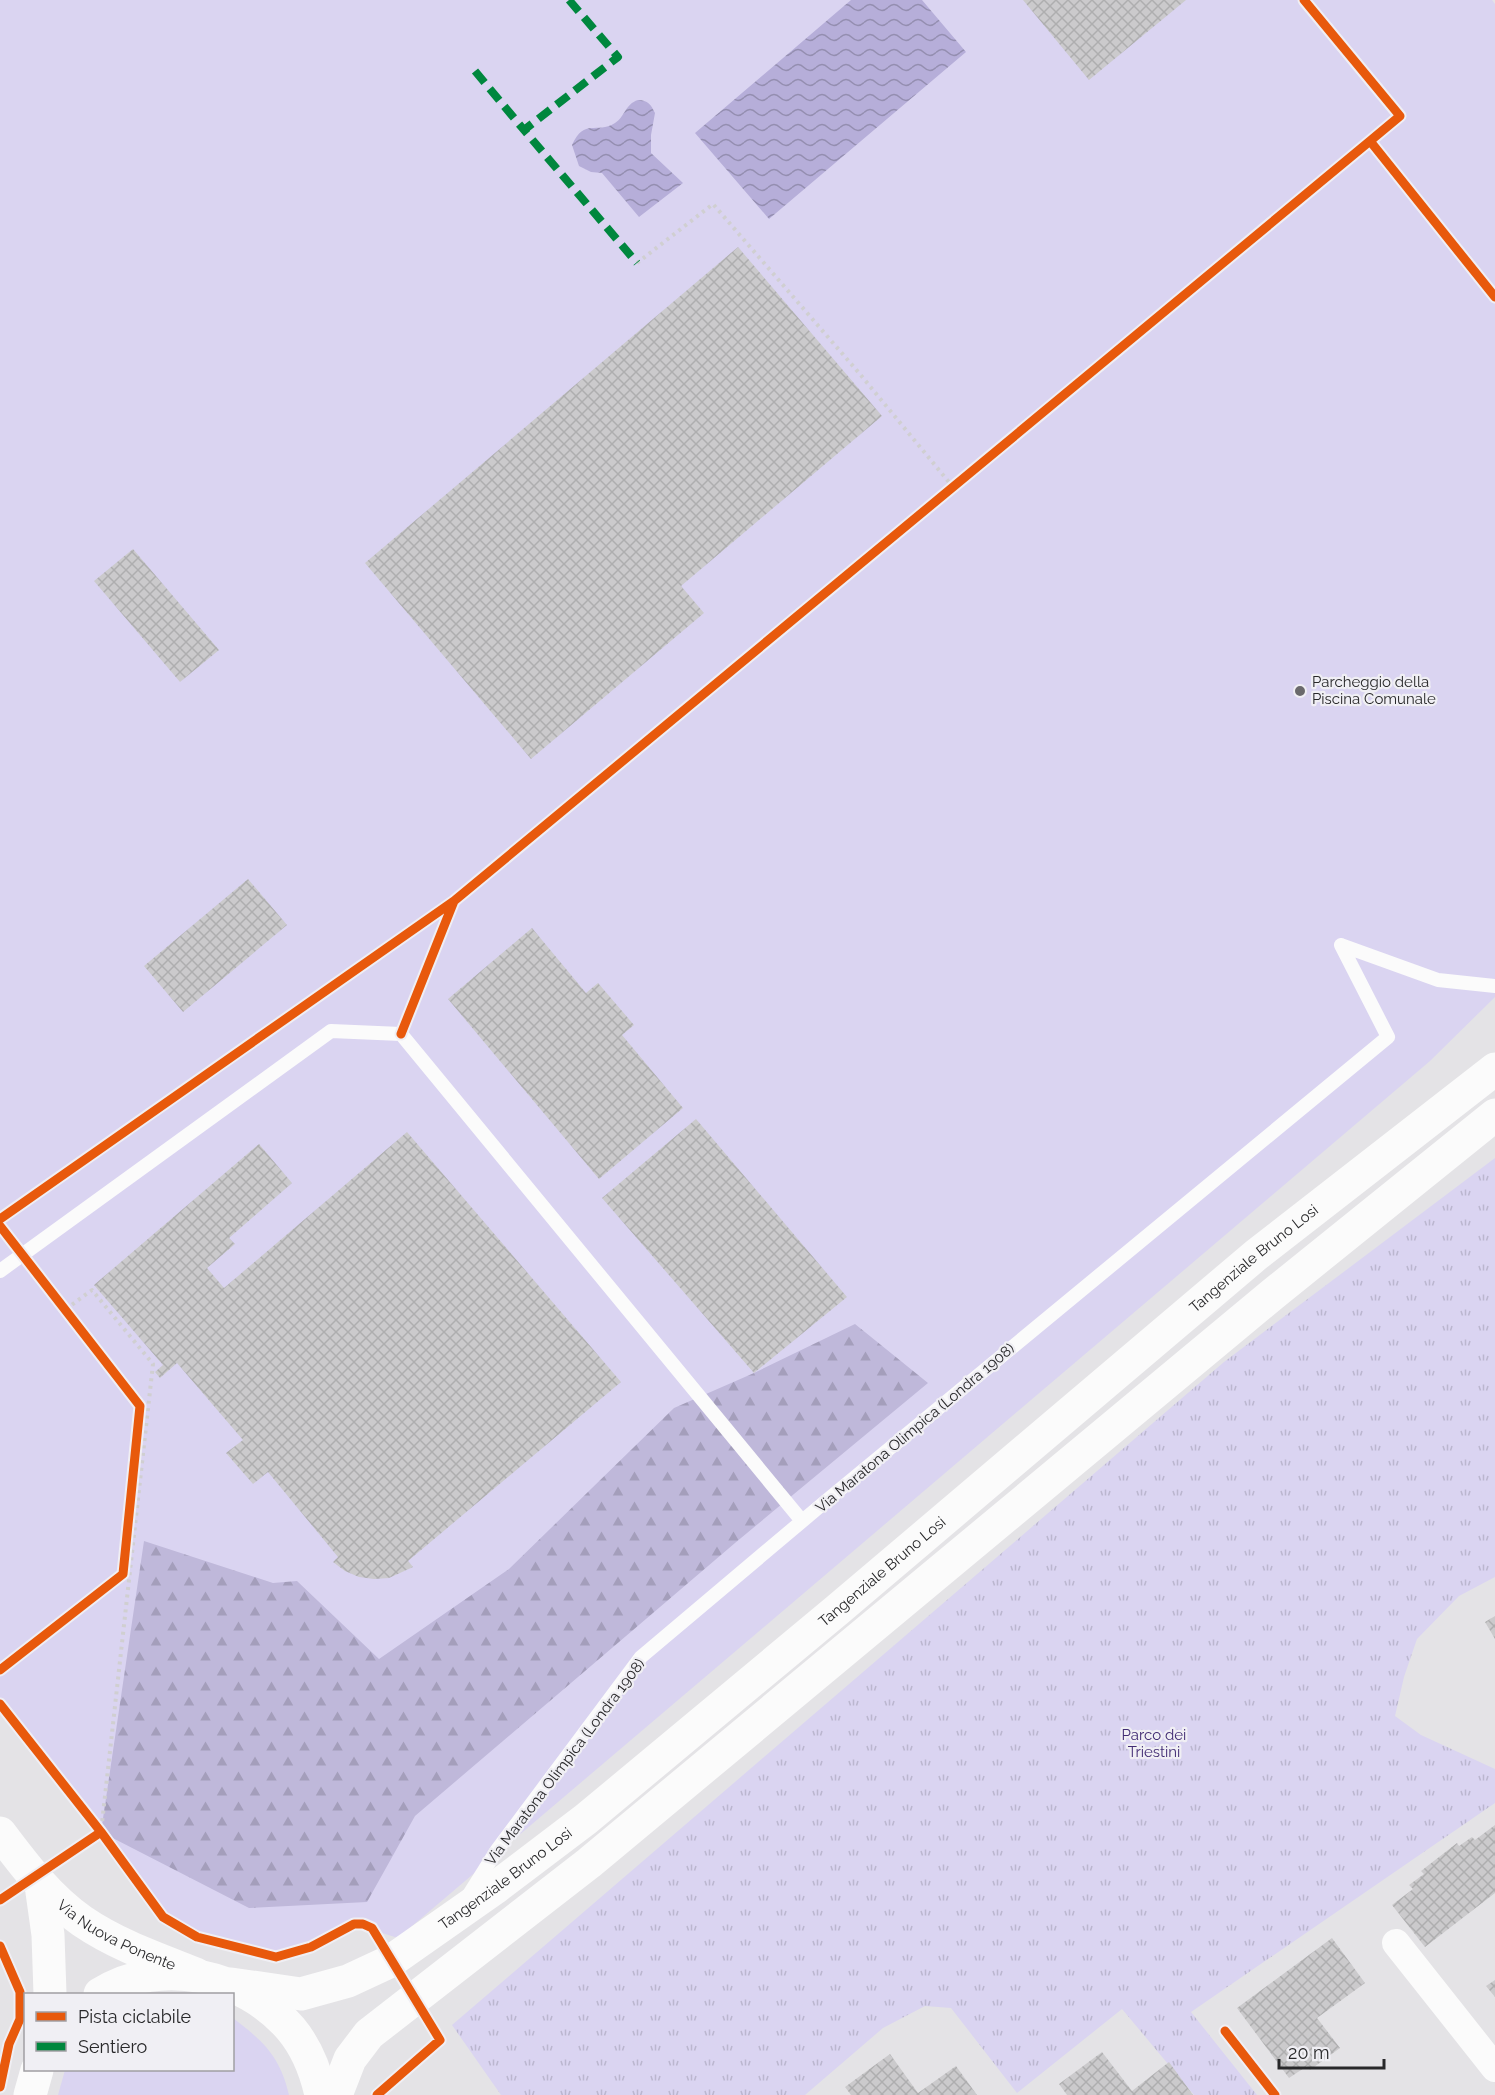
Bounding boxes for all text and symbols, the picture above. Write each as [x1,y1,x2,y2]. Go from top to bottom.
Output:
place label: Parcheggio della Piscina Comunale [1312,673,1436,708]
marker: Parcheggio della Piscina Comunale [1293,684,1307,698]
street label: Tangenziale Bruno Losi [1186,1201,1322,1316]
street label: Via Maratona Olimpica (Londra 1908) [812,1339,1018,1517]
street label: Tangenziale Bruno Losi [815,1513,949,1631]
street label: Via Maratona Olimpica (Londra 1908) [481,1655,649,1869]
park label: Parco dei Triestini [1122,1726,1186,1761]
street label: Tangenziale Bruno Losi [436,1824,576,1933]
street label: Via Nuova Ponente [53,1896,178,1974]
legend [24,1993,234,2071]
text: Pista ciclabile [78,2006,192,2027]
scale bar [1279,2032,1384,2070]
text: Sentiero [78,2036,147,2057]
text: 20 m [1288,2042,1330,2063]

